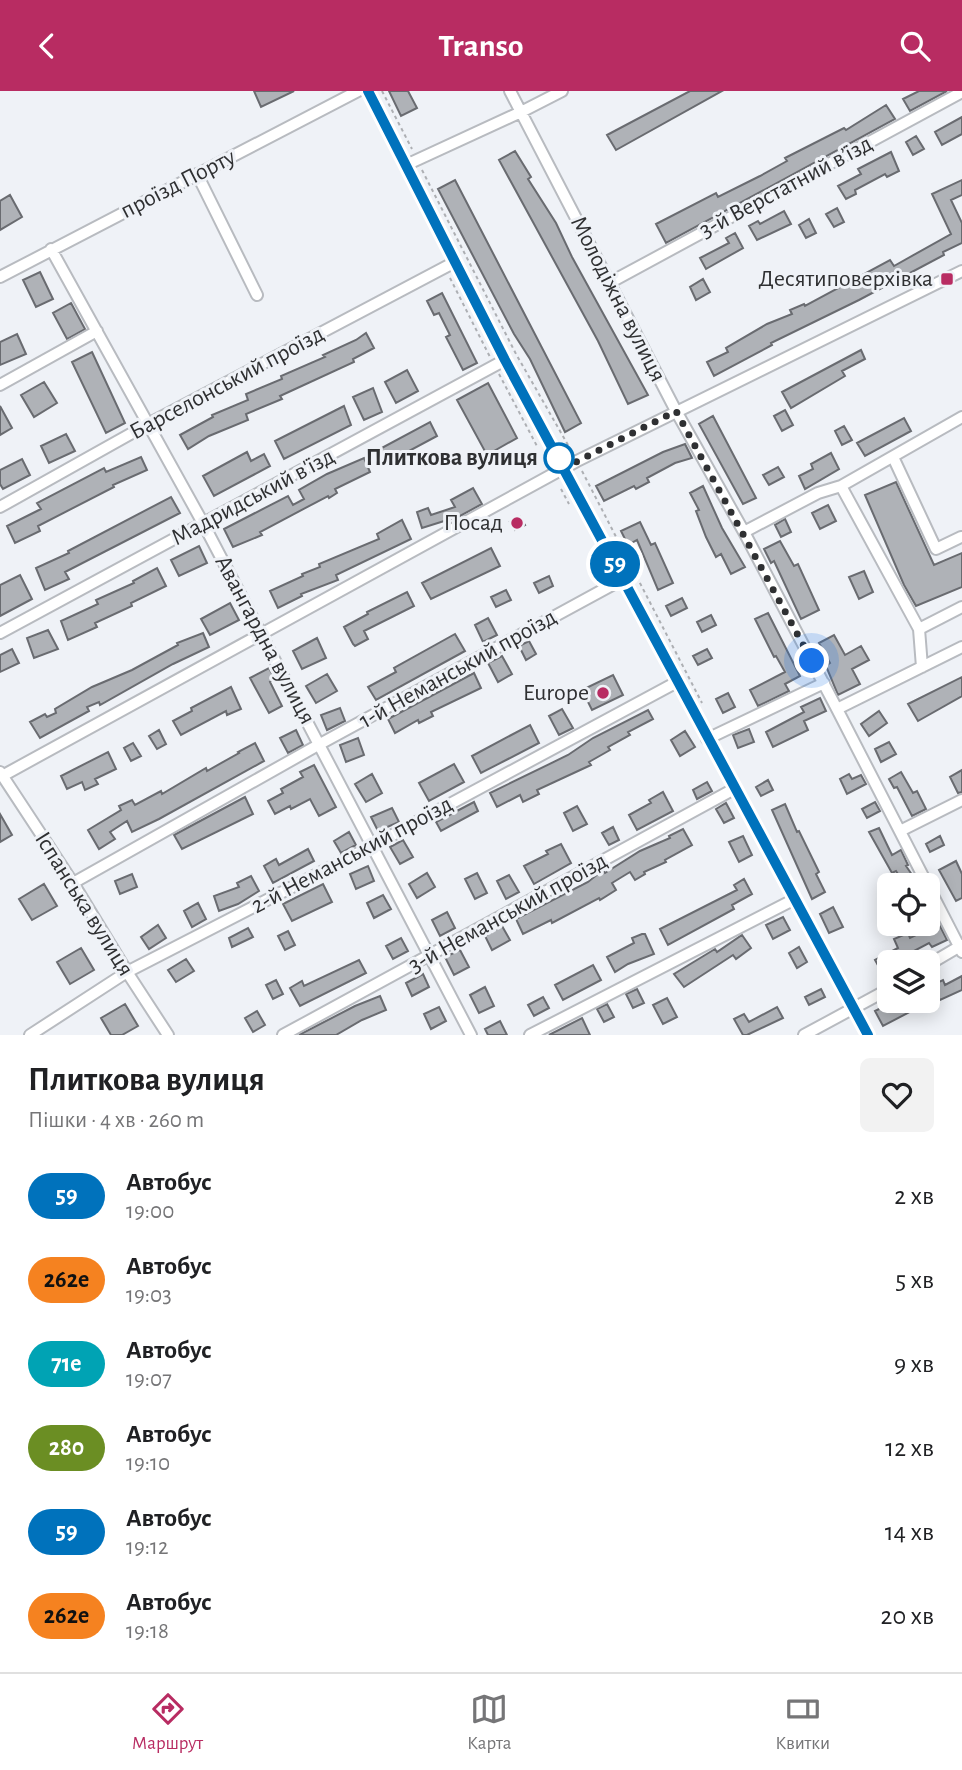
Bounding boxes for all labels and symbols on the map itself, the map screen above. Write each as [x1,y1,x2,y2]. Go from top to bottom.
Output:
street label: 3-й Верстатний в’їзд [696,131,876,243]
street label: проїзд Порту [117,144,240,223]
street label: Молодіжна вулиця [566,212,670,386]
place label: Десятиповерхівка [759,267,933,291]
marker: Десятиповерхівка [939,271,955,287]
street label: Барселонський проїзд [126,322,328,444]
marker: Плиткова вулиця [544,443,574,473]
street label: Мадридський в'їзд [167,444,339,550]
place label: Плиткова вулиця [366,446,538,470]
place label: Посад [443,511,503,535]
marker: Посад [509,515,525,531]
line badge: 59 [584,541,646,587]
street label: Авангардна вулиця [210,552,320,728]
street label: 1-й Неманський проїзд [355,605,561,733]
your location [794,643,829,678]
place label: Europe [523,681,589,705]
marker: Europe [595,685,611,701]
street label: 2-й Неманський проїзд [247,792,457,918]
street label: Іспанська вулиця [30,828,138,980]
street label: 3-й Неманський проїзд [405,848,611,978]

